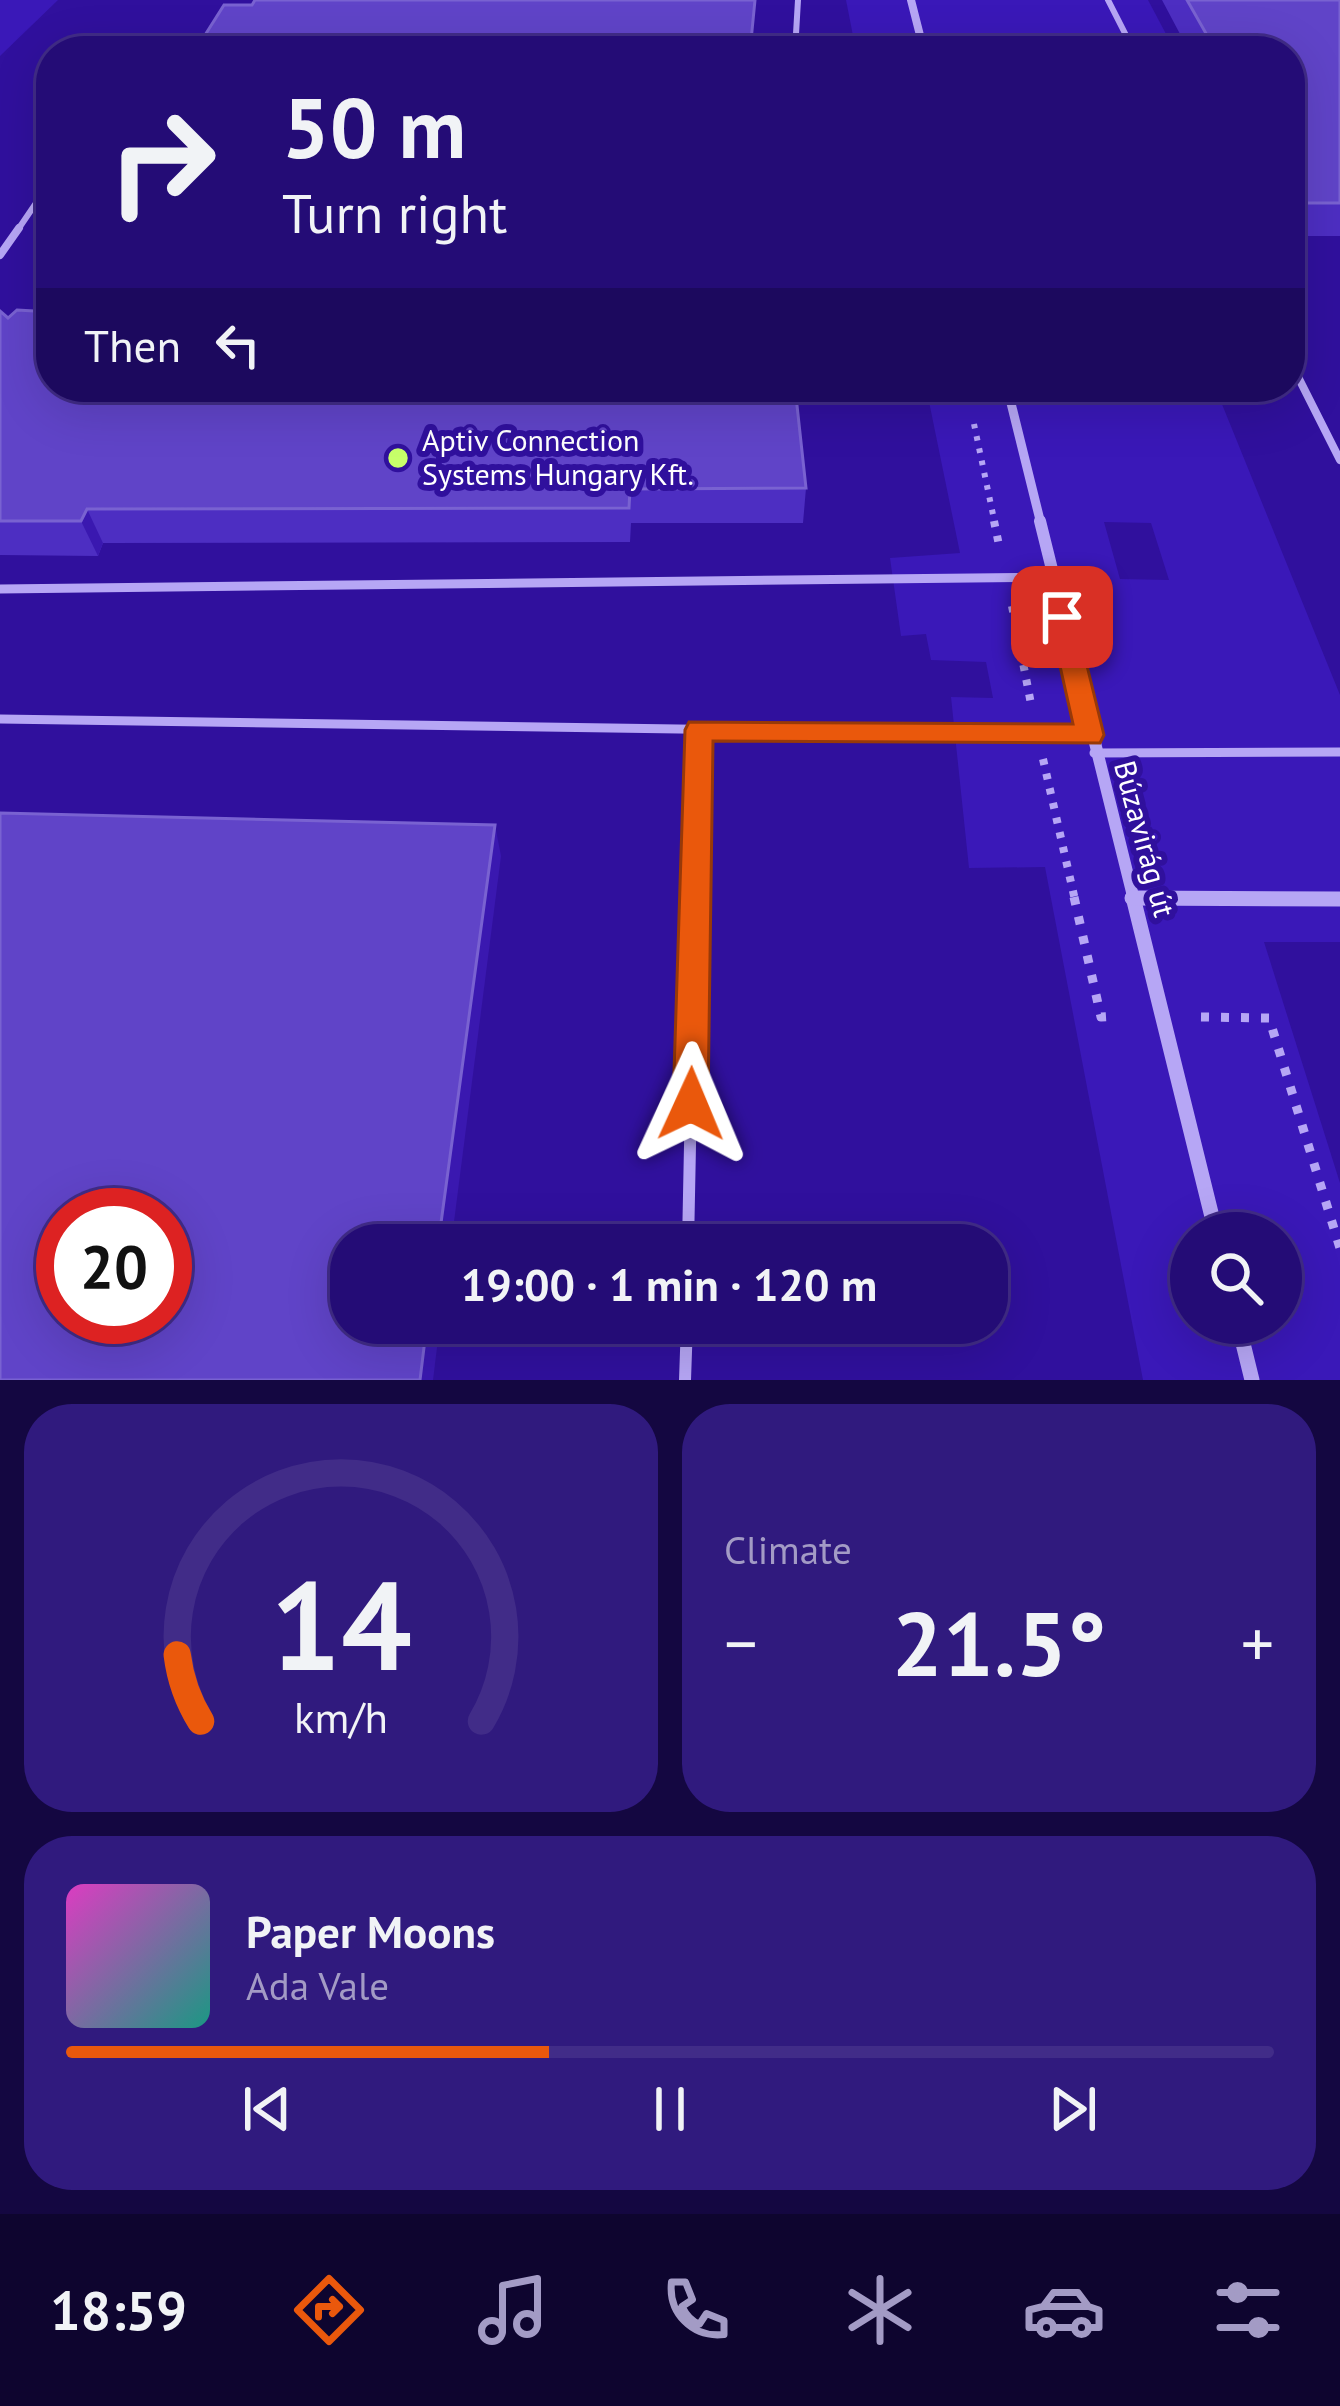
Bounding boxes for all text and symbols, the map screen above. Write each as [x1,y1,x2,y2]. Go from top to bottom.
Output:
text: 50 m [282,72,466,181]
icon: right [84,84,240,240]
text: Turn right [282,178,507,248]
icon: left [205,312,271,378]
text: Then [84,316,181,374]
place label: Aptiv Connection Systems Hungary Kft. [422,420,694,493]
marker: Aptiv Connection Systems Hungary Kft. [385,445,411,471]
pin [1011,566,1113,668]
icon: arrive [1029,584,1095,650]
street label: Búzavirág út [1106,756,1185,921]
position arrow [628,1041,754,1167]
speed limit sign: 20 [36,1188,192,1344]
map controls [1170,1212,1302,1344]
button: search [1170,1212,1302,1344]
text: 19:00 · 1 min · 120 m [461,1255,877,1313]
text: Climate [724,1524,852,1575]
text: 14 [270,1543,412,1704]
text: 21.5° [892,1584,1106,1701]
text: − [724,1600,757,1685]
text: + [1241,1600,1274,1685]
text: km/h [294,1689,388,1745]
text: Paper Moons [246,1902,495,1960]
text: Ada Vale [246,1960,389,2011]
icon: previous [234,2076,300,2142]
icon: pause [637,2076,703,2142]
icon: next [1040,2076,1106,2142]
icon: directions [287,2268,371,2352]
icon: music [471,2268,555,2352]
icon: phone [654,2268,738,2352]
icon: climate [838,2268,922,2352]
icon: car [1022,2268,1106,2352]
icon: filters [1206,2268,1290,2352]
text: 18:59 [50,2275,187,2345]

